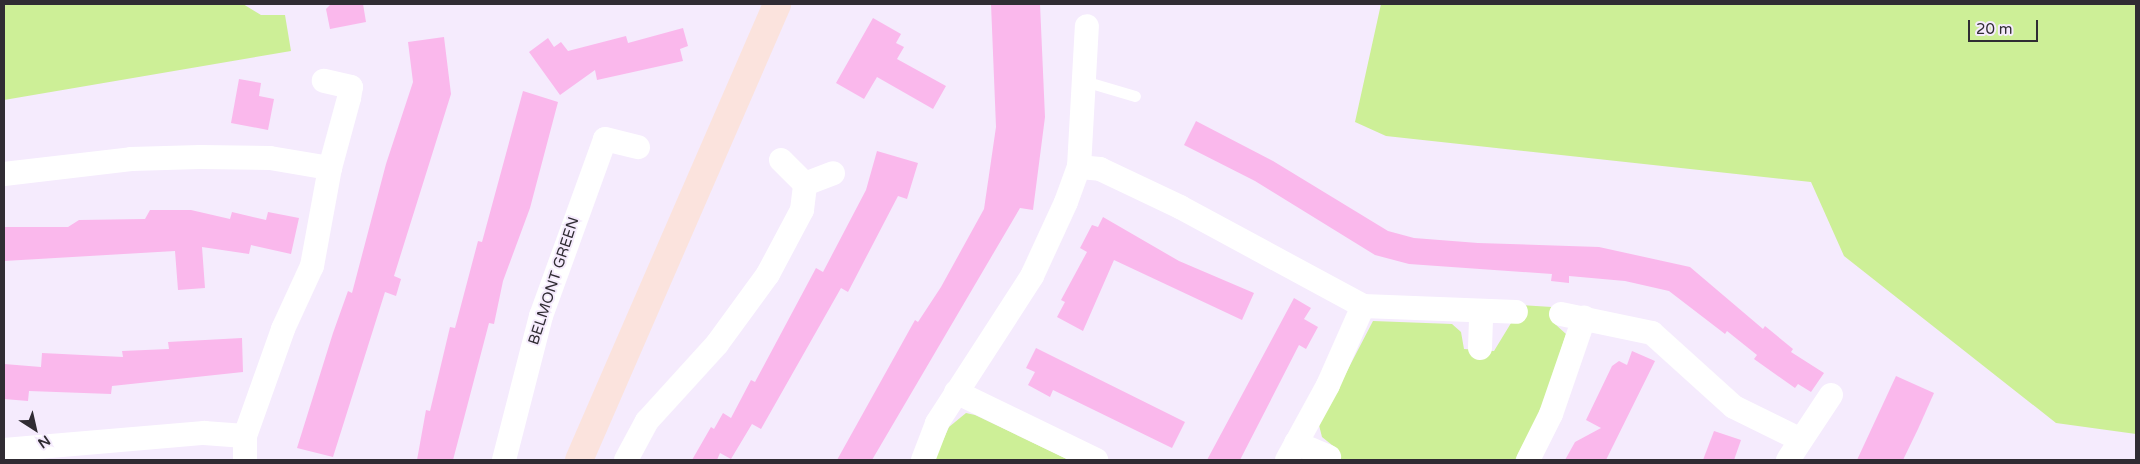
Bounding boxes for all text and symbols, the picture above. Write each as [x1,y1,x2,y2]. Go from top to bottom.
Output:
scale bar [1970,10,2040,42]
text: 20 m [1976,20,2013,38]
street label: BELMONT GREEN [525,215,583,347]
north arrow [10,404,60,454]
text: N [34,432,53,452]

